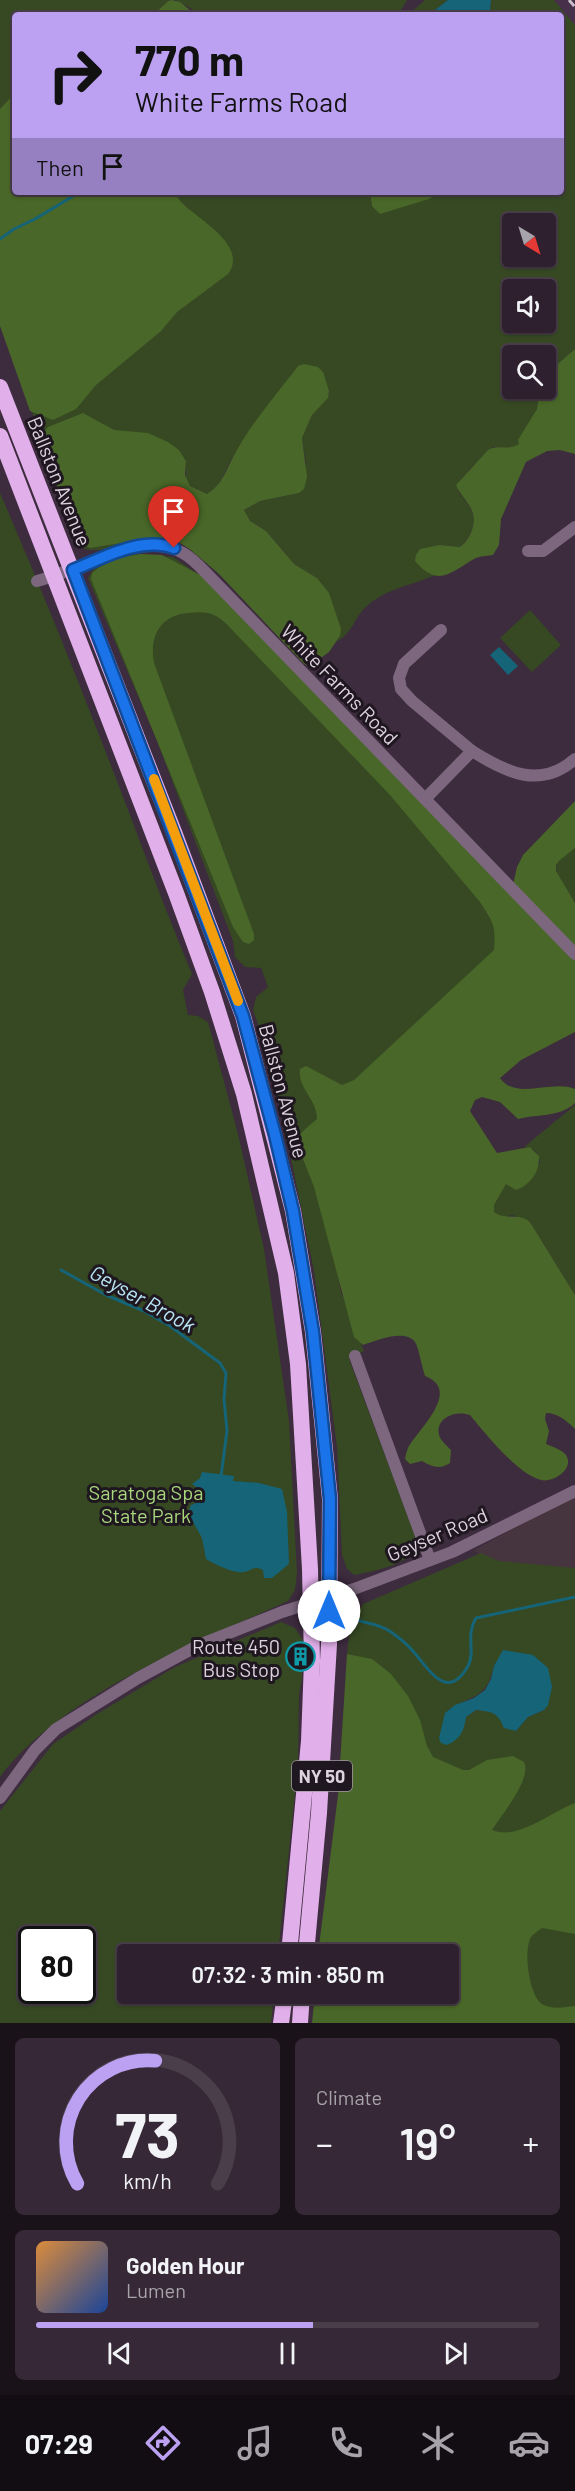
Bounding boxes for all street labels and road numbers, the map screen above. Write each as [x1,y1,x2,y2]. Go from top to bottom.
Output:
street label: Ballston Avenue [23,413,97,549]
street label: White Farms Road [277,619,403,749]
street label: Ballston Avenue [255,1021,313,1161]
street label: Geyser Road [383,1502,491,1566]
road number: NY 50 [292,1761,352,1791]

